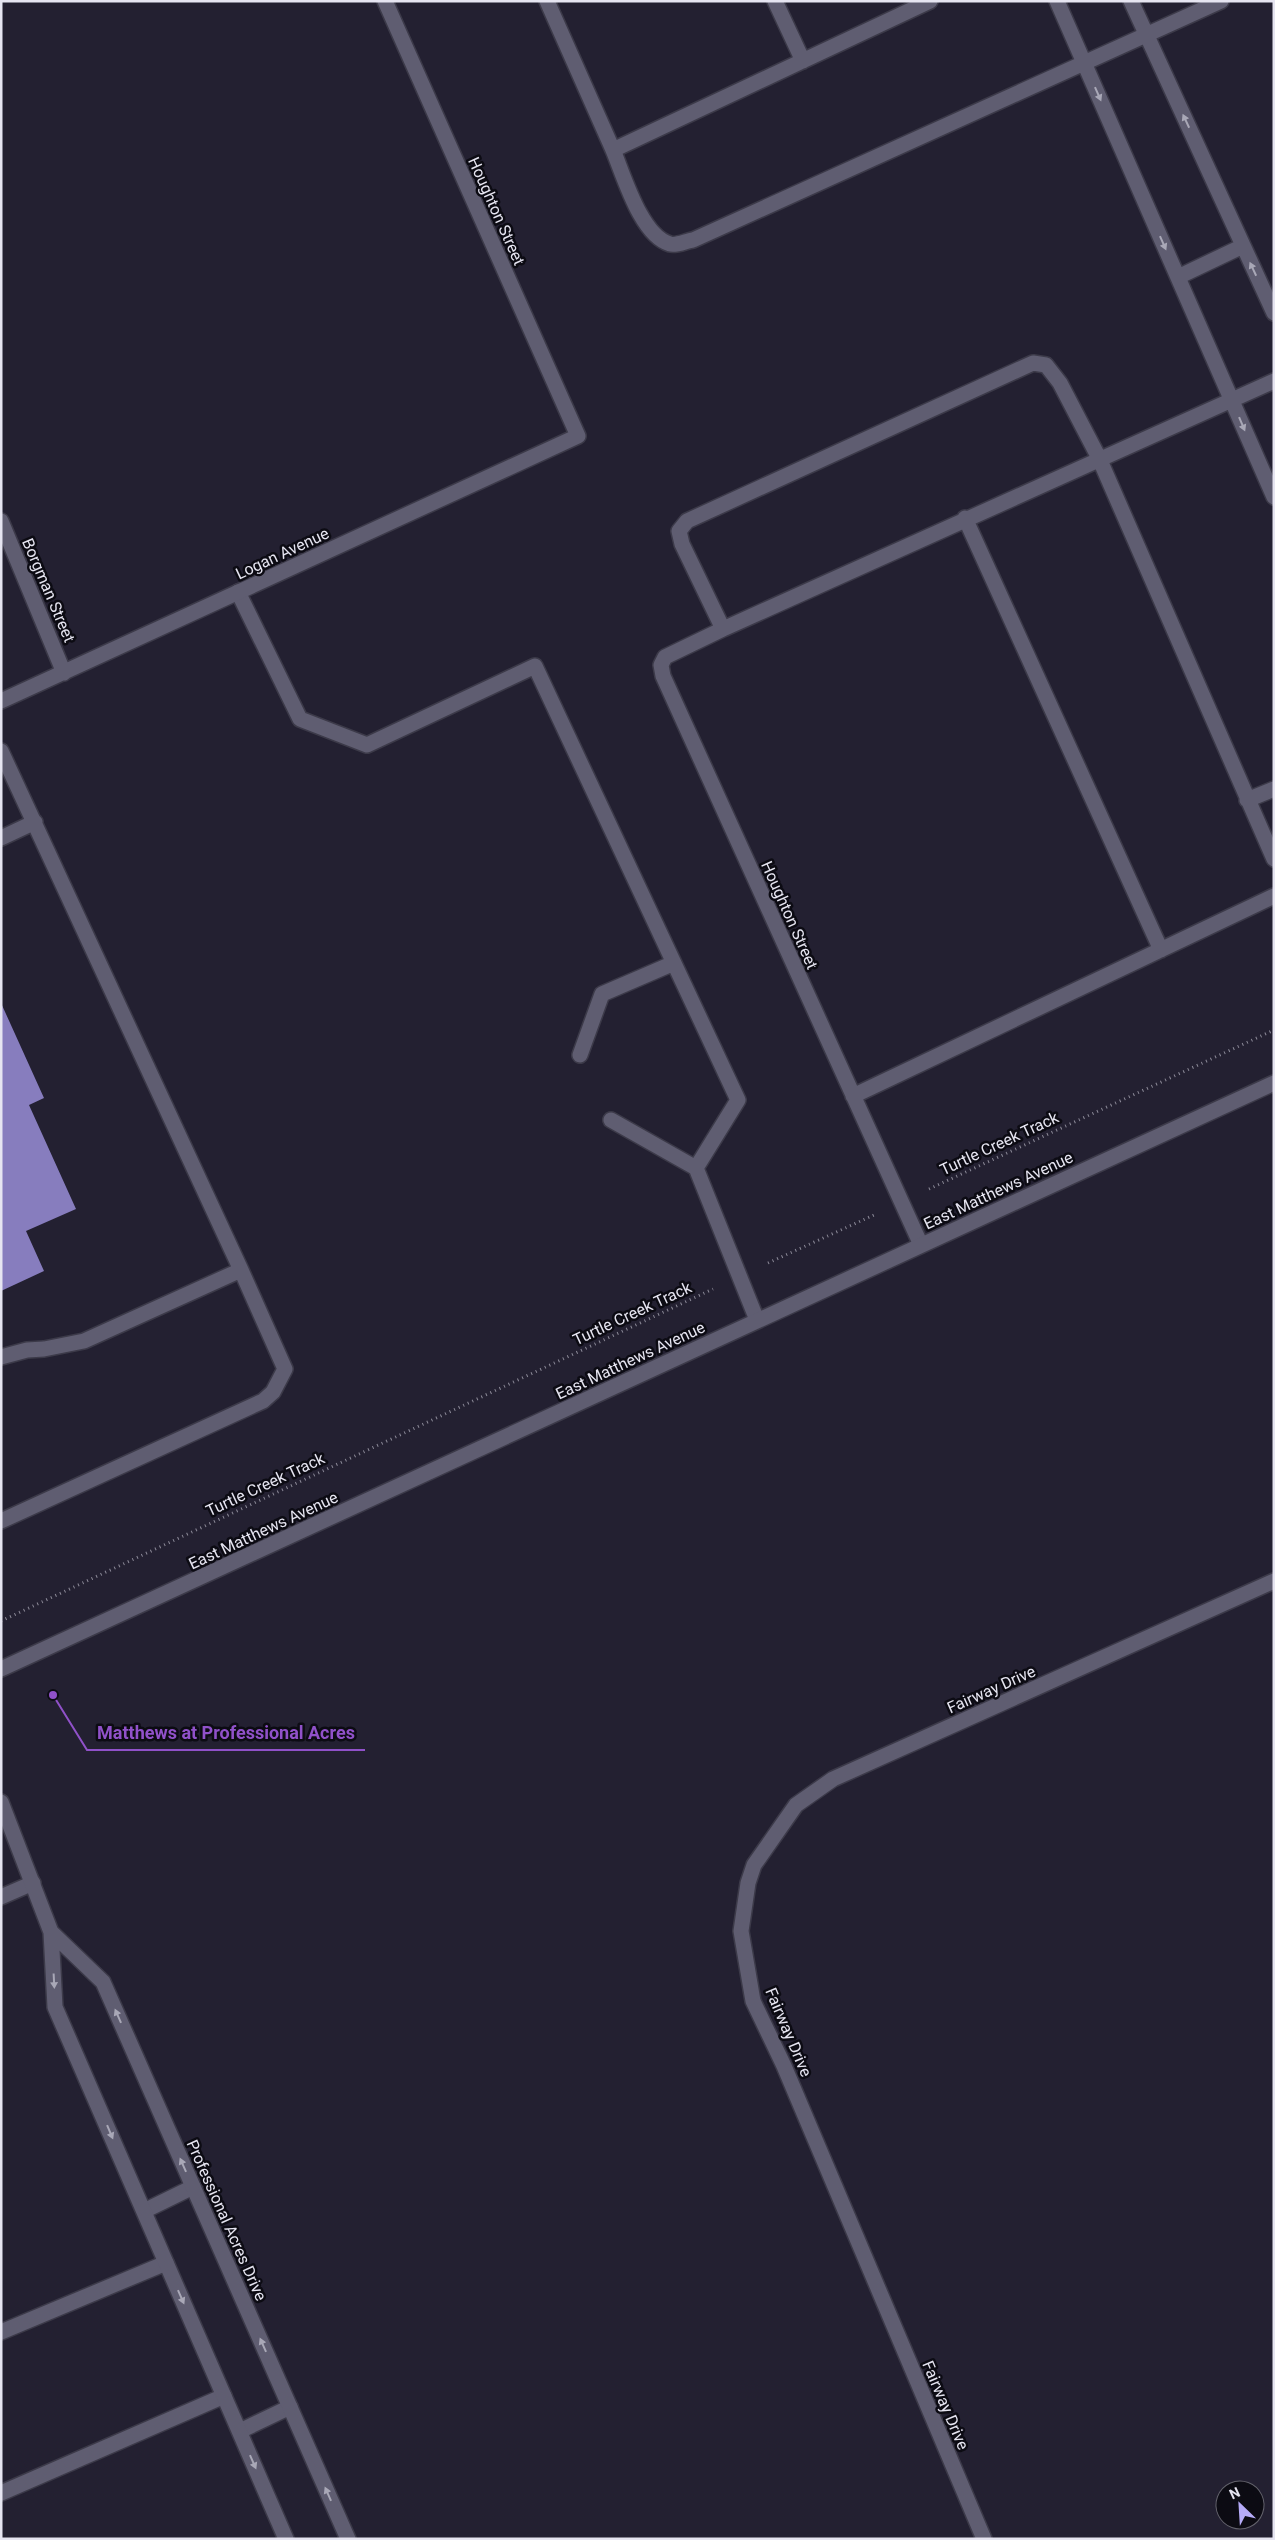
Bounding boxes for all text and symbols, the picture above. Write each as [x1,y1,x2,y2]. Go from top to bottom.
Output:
one-way arrow [1094,87,1102,101]
one-way arrow [1181,114,1189,128]
street label: Houghton Street [464,154,529,268]
one-way arrow [1160,236,1168,250]
one-way arrow [1249,262,1257,276]
one-way arrow [1239,417,1247,431]
street label: Logan Avenue [233,524,332,583]
street label: Borgman Street [18,535,79,645]
street label: Houghton Street [757,858,822,972]
street label: Turtle Creek Track [937,1107,1062,1179]
street label: East Matthews Avenue [921,1148,1076,1233]
street label: Turtle Creek Track [570,1277,695,1349]
street label: East Matthews Avenue [553,1318,708,1403]
street label: Turtle Creek Track [203,1448,328,1520]
street label: East Matthews Avenue [186,1488,341,1573]
street label: Fairway Drive [944,1661,1038,1717]
callout: Matthews at Professional Acres [87,1717,365,1750]
text: Matthews at Professional Acres [97,1722,355,1743]
one-way arrow [50,1973,58,1989]
street label: Fairway Drive [761,1985,816,2080]
one-way arrow [113,2009,121,2023]
one-way arrow [106,2125,114,2139]
street label: Professional Acres Drive [182,2137,271,2304]
one-way arrow [179,2158,187,2172]
one-way arrow [178,2290,186,2304]
one-way arrow [258,2338,266,2352]
street label: Fairway Drive [918,2358,973,2453]
one-way arrow [249,2455,257,2469]
north arrow [1215,2480,1265,2530]
text: N [1227,2484,1242,2503]
one-way arrow [324,2487,332,2501]

